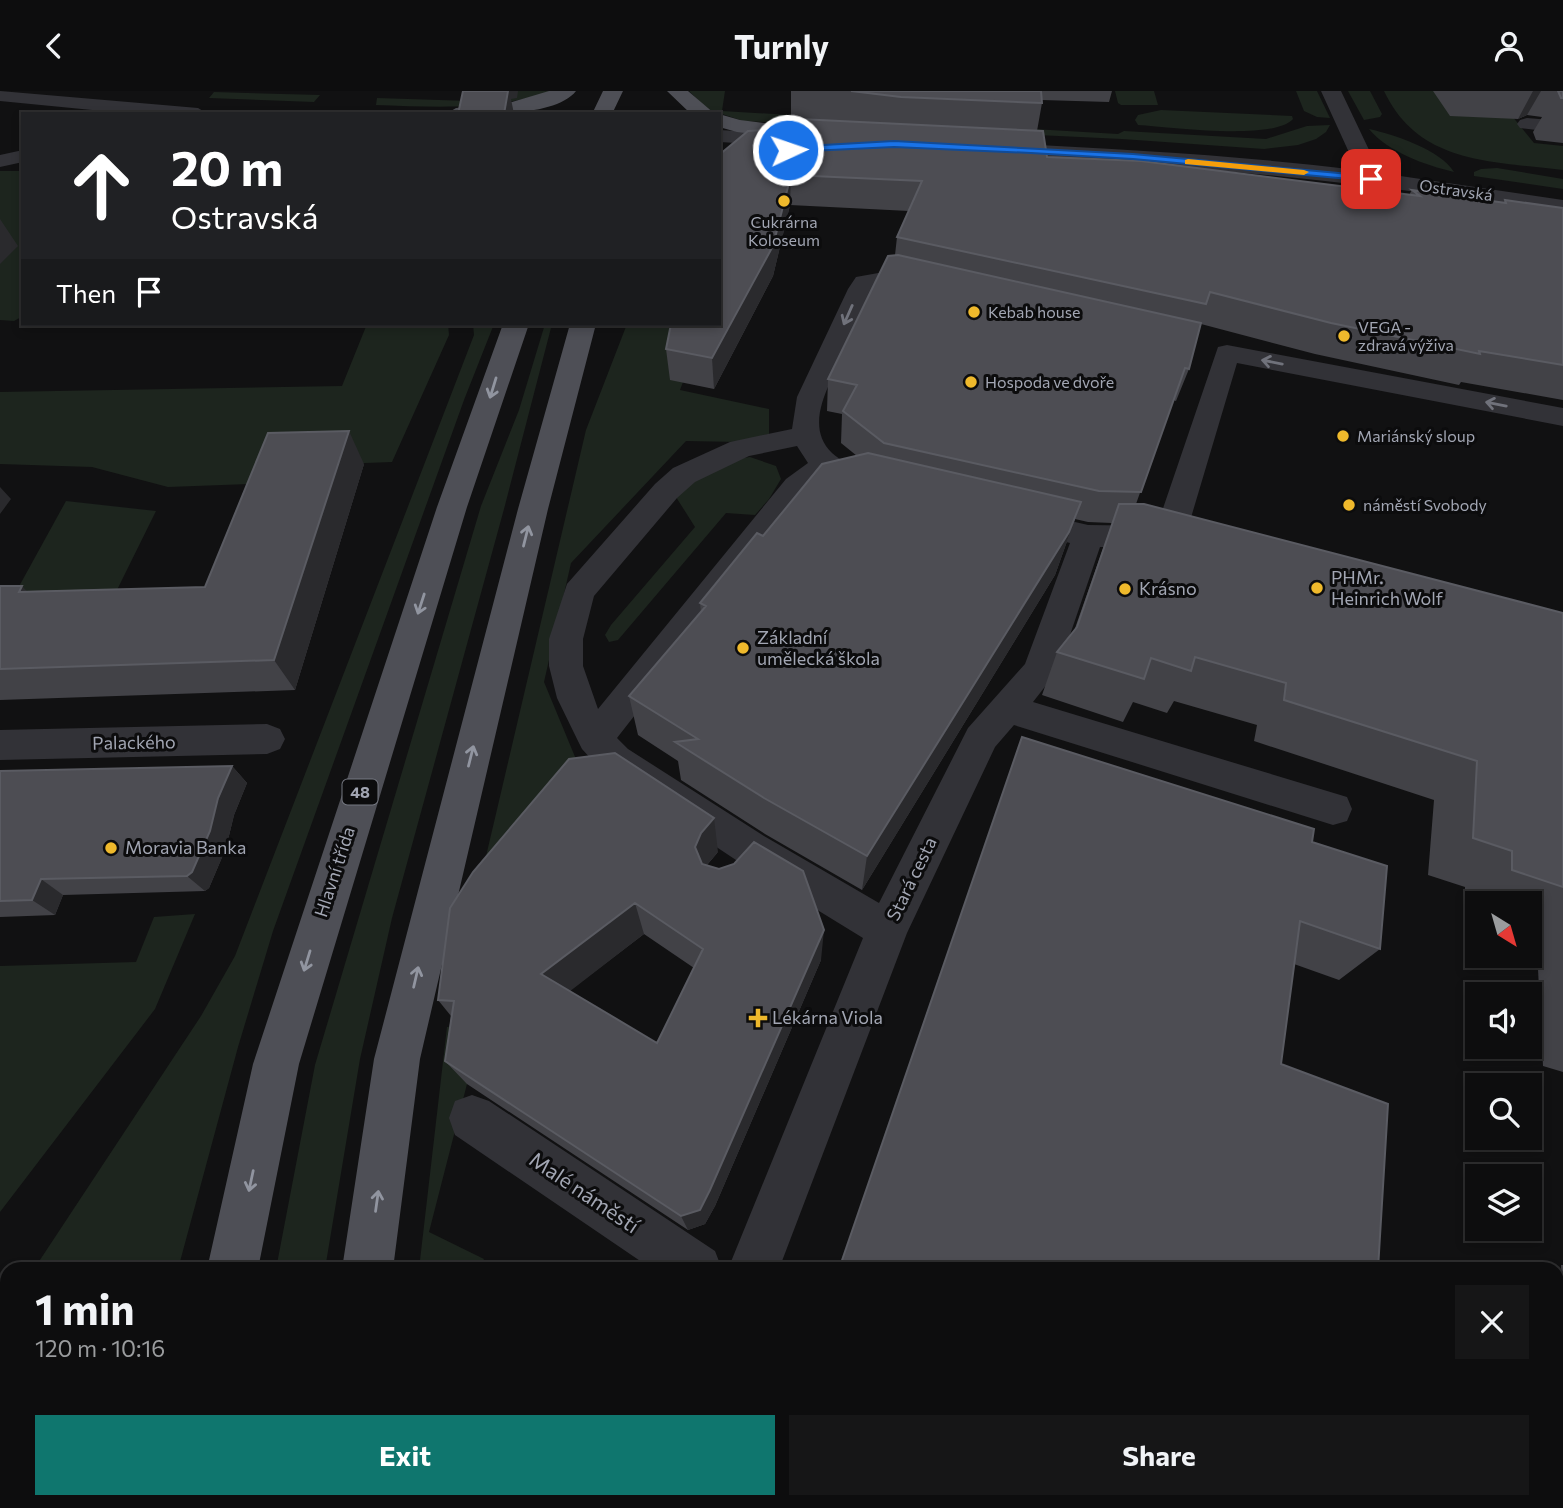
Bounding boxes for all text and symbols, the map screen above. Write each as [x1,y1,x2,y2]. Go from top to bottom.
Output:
text: Turnly [734,26,829,66]
icon: back [35,27,73,65]
icon: person [1490,27,1528,65]
position arrow [751,113,825,187]
text: 20 m [171,136,283,196]
icon: ahead [56,140,147,231]
pin [1341,149,1401,209]
icon: arrive [1352,160,1390,198]
street label: Ostravská [1418,175,1494,204]
marker: Cukrárna Koloseum [776,193,792,209]
text: Ostravská [171,196,318,236]
place label: Cukrárna Koloseum [748,212,820,249]
icon: arrive [130,273,168,311]
text: Then [56,277,116,308]
place label: Kebab house [988,302,1080,321]
one-way arrow [841,304,854,325]
marker: Kebab house [966,304,982,320]
place label: VEGA - zdravá výživa [1358,317,1454,354]
marker: VEGA - zdravá výživa [1336,328,1352,344]
one-way arrow [1261,355,1284,368]
place label: Hospoda ve dvoře [985,372,1114,391]
marker: Hospoda ve dvoře [963,374,979,390]
one-way arrow [486,377,499,399]
one-way arrow [1485,397,1508,410]
place label: Mariánský sloup [1357,426,1475,445]
marker: Mariánský sloup [1335,428,1351,444]
place label: náměstí Svobody [1363,495,1487,514]
marker: náměstí Svobody [1341,497,1357,513]
one-way arrow [520,525,533,548]
place label: PHMr. Heinrich Wolf [1331,566,1444,609]
place label: Krásno [1139,577,1197,599]
marker: PHMr. Heinrich Wolf [1309,580,1325,596]
marker: Krásno [1117,581,1133,597]
one-way arrow [414,592,426,614]
place label: Základní umělecká škola [757,626,880,669]
marker: Základní umělecká škola [735,640,751,656]
street label: Palackého [92,730,176,754]
one-way arrow [465,746,478,768]
road number: 48 [342,779,378,805]
street label: Hlavní třída [309,824,359,920]
street label: Stará cesta [881,833,941,924]
place label: Moravia Banka [125,836,246,858]
marker: Moravia Banka [103,840,119,856]
north arrow [1465,891,1542,968]
map controls [1465,891,1542,1241]
one-way arrow [300,949,313,971]
one-way arrow [410,966,424,989]
button: sound [1465,982,1542,1059]
place label: Lékárna Viola [772,1006,883,1028]
marker: Lékárna Viola [750,1010,766,1026]
button: search [1465,1073,1542,1150]
street label: Malé náměstí [525,1146,645,1238]
button: layers [1465,1164,1542,1241]
one-way arrow [243,1169,257,1192]
one-way arrow [371,1190,384,1213]
text: 1 min [35,1282,135,1334]
button: close [1455,1285,1529,1359]
text: 120 m · 10:16 [35,1334,165,1362]
button: Exit [35,1415,775,1495]
button: Share [789,1415,1529,1495]

